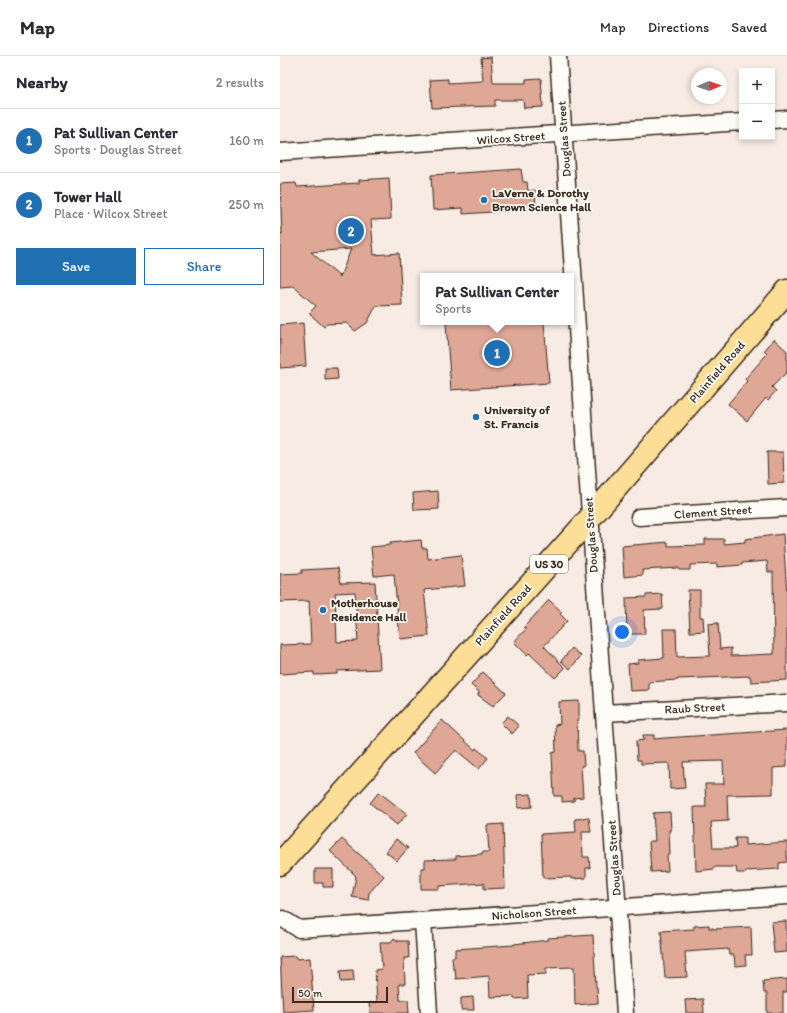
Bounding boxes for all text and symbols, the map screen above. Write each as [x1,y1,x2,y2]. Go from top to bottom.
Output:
text: Map [20,16,55,39]
text: Map [600,19,626,36]
text: Directions [648,19,709,36]
text: Saved [731,19,767,36]
north arrow [691,68,727,104]
map controls [739,68,775,140]
button: + [739,68,775,104]
text: Nearby [16,72,68,92]
text: 2 results [216,75,264,90]
street label: Douglas Street [554,100,574,178]
button: − [739,104,775,140]
text: Pat Sullivan Center [54,124,178,142]
street label: Wilcox Street [476,129,546,147]
text: 1 [26,133,32,148]
text: 160 m [229,133,264,148]
text: Sports · Douglas Street [54,142,182,157]
place label: LaVerne & Dorothy Brown Science Hall [492,186,592,214]
text: Tower Hall [54,188,122,206]
marker: LaVerne & Dorothy Brown Science Hall [479,195,489,205]
text: 2 [26,197,32,212]
text: 250 m [228,197,264,212]
text: Place · Wilcox Street [54,206,167,221]
pin: 2 [338,216,364,246]
button: Save [16,248,136,285]
button: Share [144,248,264,285]
popup [420,273,574,325]
text: Pat Sullivan Center [435,283,559,301]
text: Sports [435,301,472,316]
pin: 1 [484,338,510,368]
street label: Plainfield Road [686,338,748,406]
place label: University of St. Francis [484,403,550,431]
marker: University of St. Francis [471,412,481,422]
street label: Douglas Street [581,496,601,574]
street label: Clement Street [674,502,753,522]
road number: US 30 [530,555,568,573]
street label: Plainfield Road [472,581,535,649]
place label: Motherhouse Residence Hall [331,596,407,624]
marker: Motherhouse Residence Hall [318,605,328,615]
your location [612,622,632,642]
street label: Raub Street [664,699,726,717]
street label: Douglas Street [604,819,624,897]
street label: Nicholson Street [491,903,577,923]
scale bar [292,985,388,1004]
text: 50 m [298,987,322,1000]

